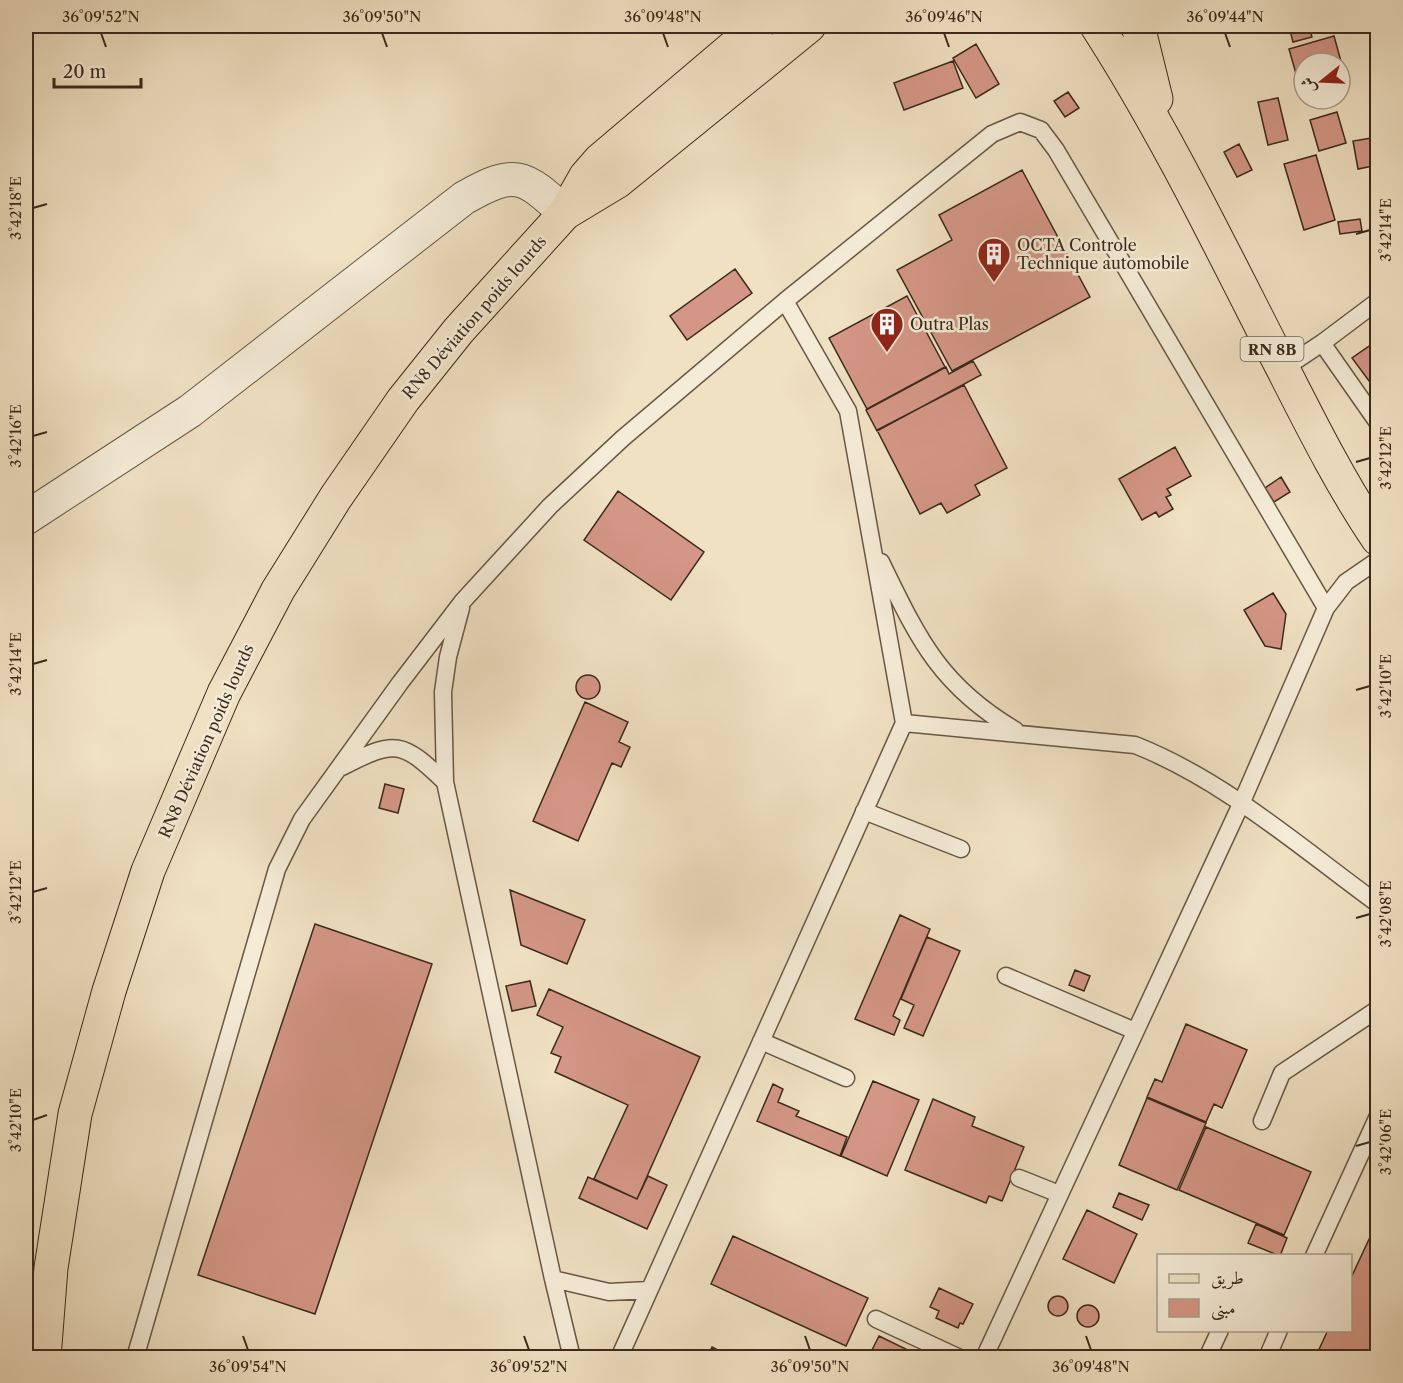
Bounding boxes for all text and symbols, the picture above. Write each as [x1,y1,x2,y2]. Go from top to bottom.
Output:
text: 36°09'52"N [62,7,140,26]
text: 36°09'50"N [343,7,421,26]
text: 36°09'48"N [624,7,702,26]
text: 36°09'46"N [905,7,983,26]
text: 36°09'44"N [1186,7,1264,26]
scale bar [54,51,141,89]
north arrow [1292,51,1352,111]
text: 20 m [63,61,107,83]
text: ش [1296,75,1320,96]
text: 3°42'18"E [6,176,25,240]
text: 3°42'14"E [1376,198,1395,262]
street label: RN8 Déviation poids lourds [398,231,550,403]
place label: OCTA Controle Technique automobile [1017,235,1189,273]
building icon: OCTA Controle Technique automobile [976,236,1012,283]
building icon: Outra Plas [869,306,905,353]
place label: Outra Plas [910,314,989,334]
road number: RN 8B [1240,337,1304,361]
text: 3°42'16"E [6,404,25,468]
text: 3°42'12"E [1376,426,1395,490]
text: 3°42'14"E [6,632,25,696]
street label: RN8 Déviation poids lourds [154,641,258,841]
text: 3°42'10"E [1376,654,1395,718]
text: 3°42'12"E [6,860,25,924]
text: 3°42'08"E [1376,880,1395,948]
text: 3°42'10"E [6,1088,25,1152]
text: 3°42'06"E [1376,1109,1395,1175]
legend [1157,1254,1352,1332]
text: طريق [1211,1267,1244,1290]
text: مبنى [1211,1297,1236,1321]
text: 36°09'54"N [209,1357,287,1376]
text: 36°09'52"N [490,1357,568,1376]
text: 36°09'50"N [771,1357,849,1376]
text: 36°09'48"N [1052,1357,1130,1376]

